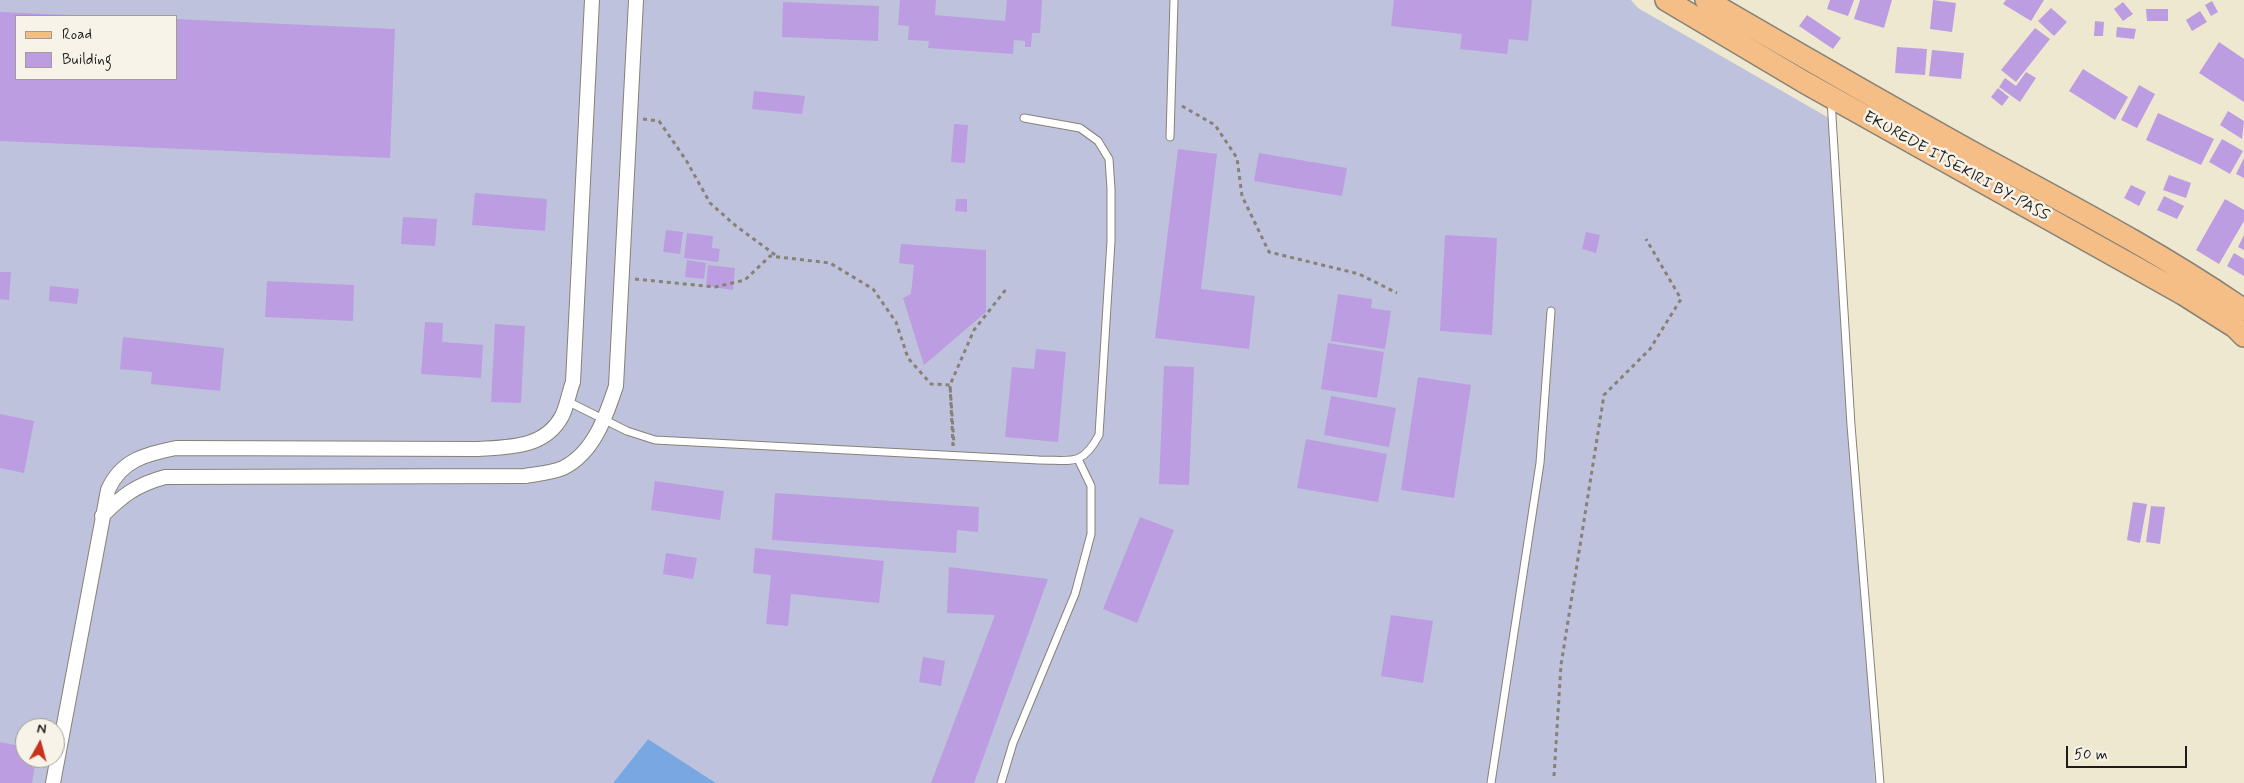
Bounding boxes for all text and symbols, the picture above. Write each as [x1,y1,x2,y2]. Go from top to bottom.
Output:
legend [15,15,178,80]
text: Road [62,25,92,45]
text: Building [62,50,112,70]
street label: EKUREDE ITSEKIRI BY-PASS [1860,108,2052,226]
north arrow [15,718,65,768]
text: N [36,720,47,739]
scale bar [2069,736,2190,768]
text: 50 m [2074,745,2108,765]

